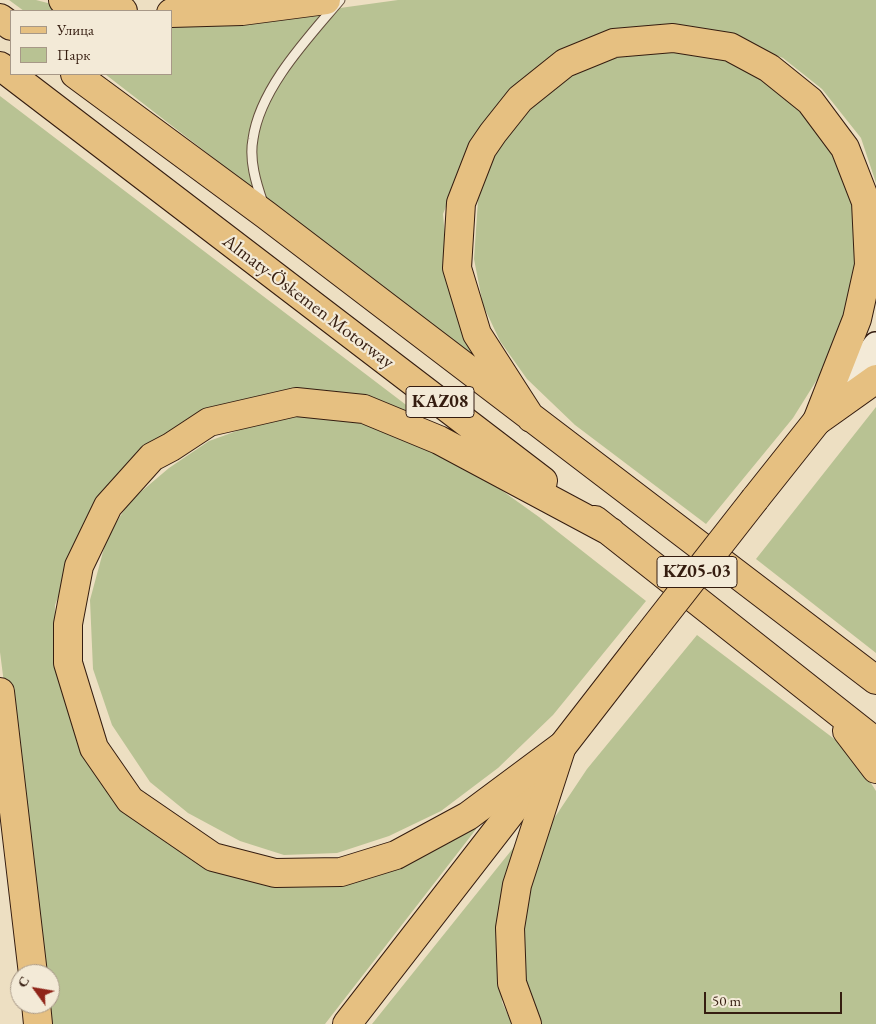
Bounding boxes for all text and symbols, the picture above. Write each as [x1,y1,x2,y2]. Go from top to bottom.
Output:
legend [10,10,172,75]
text: Улица [57,20,94,39]
text: Парк [57,45,90,64]
street label: Almaty-Öskemen Motorway [218,230,398,374]
road number: KAZ08 [406,387,474,418]
road number: KZ05-03 [657,556,737,588]
north arrow [10,964,60,1014]
text: С [13,973,33,991]
scale bar [706,982,844,1014]
text: 50 m [712,991,741,1010]

